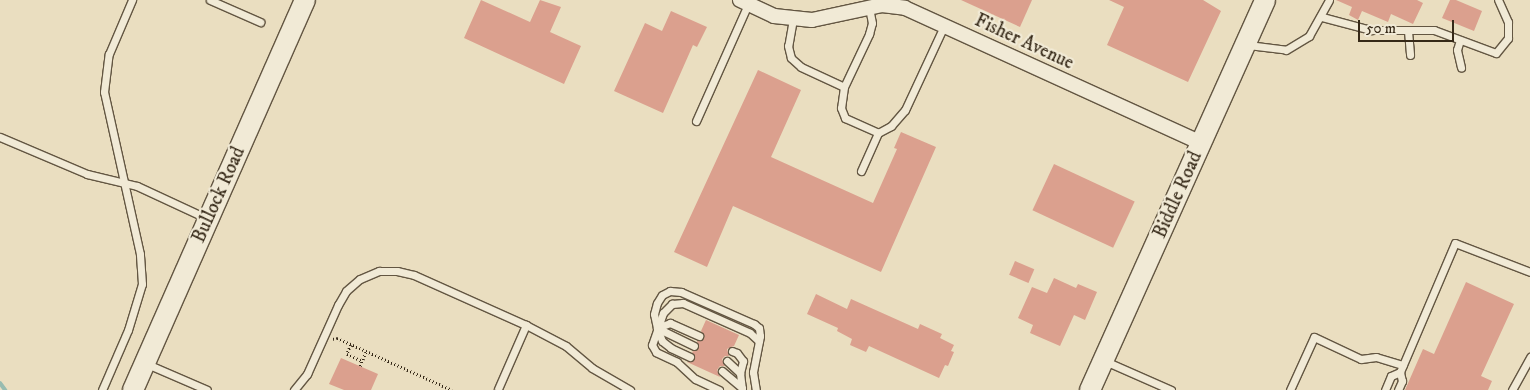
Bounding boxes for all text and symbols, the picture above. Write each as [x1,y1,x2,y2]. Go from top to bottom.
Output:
street label: Fisher Avenue [971,9,1077,75]
scale bar [1360,10,1456,42]
text: 50 m [1366,19,1396,38]
street label: Bullock Road [188,143,250,247]
street label: Biddle Road [1149,148,1207,242]

